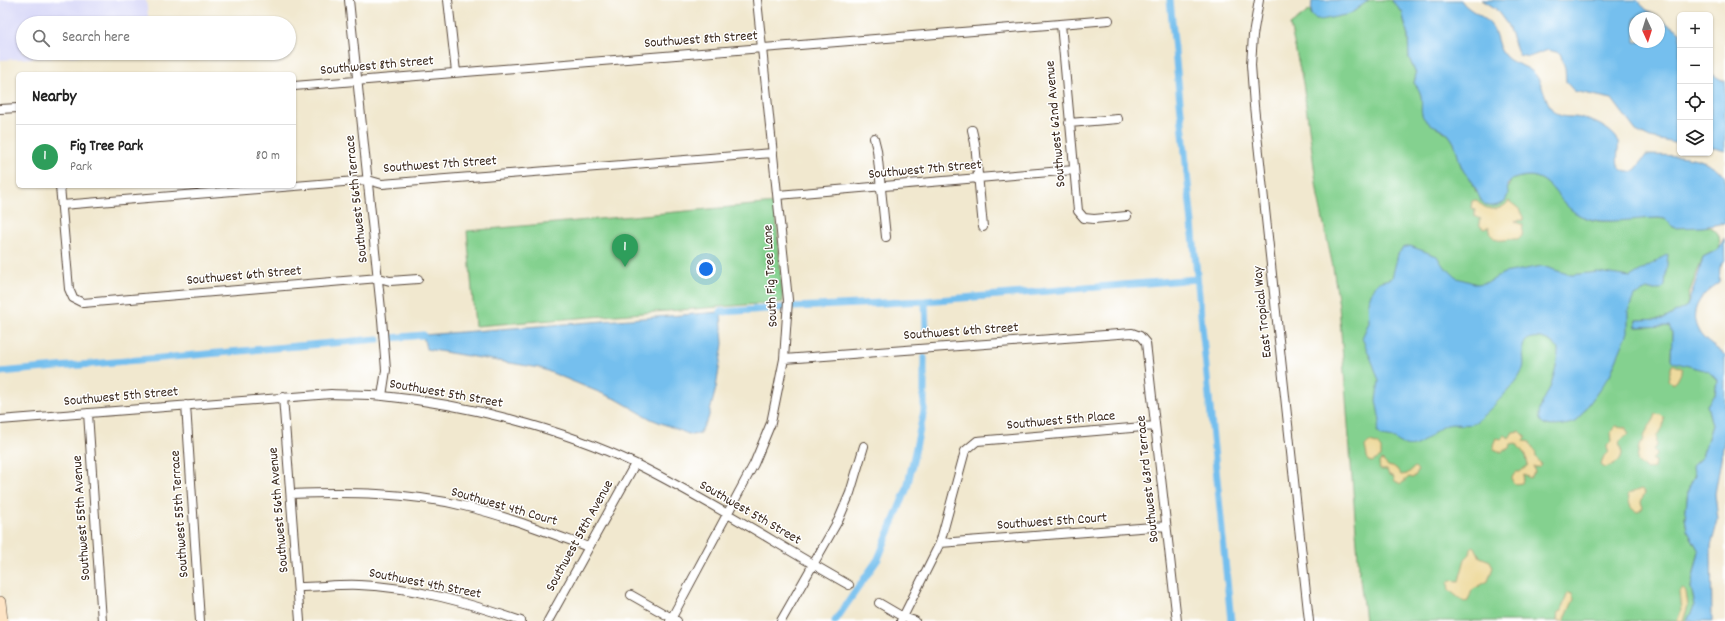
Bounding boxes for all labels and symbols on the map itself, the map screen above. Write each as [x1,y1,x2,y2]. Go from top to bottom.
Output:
north arrow [1629,12,1665,48]
street label: Southwest 8th Street [643,26,759,54]
street label: Southwest 8th Street [319,51,435,81]
street label: Southwest 62nd Avenue [1041,60,1071,188]
street label: Southwest 56th Terrace [340,134,374,264]
street label: Southwest 7th Street [383,151,497,179]
street label: Southwest 7th Street [868,155,982,185]
street label: South Fig Tree Lane [758,224,784,328]
pin: 1 [612,234,638,267]
your location [696,259,716,279]
street label: Southwest 6th Street [186,261,302,291]
street label: East Tropical Way [1248,265,1278,359]
street label: Southwest 6th Street [903,318,1019,346]
street label: Southwest 5th Street [388,374,504,414]
street label: Southwest 5th Street [63,382,179,412]
street label: Southwest 5th Place [1006,406,1116,436]
street label: Southwest 63rd Terrace [1131,414,1165,544]
street label: Southwest 56th Avenue [264,446,294,574]
street label: Southwest 55th Terrace [166,450,194,578]
street label: Southwest 55th Avenue [68,455,96,581]
street label: Southwest 5th Street [695,476,805,550]
street label: Southwest 58th Avenue [541,477,619,595]
street label: Southwest 4th Court [449,482,559,532]
street label: Southwest 5th Court [996,508,1108,536]
street label: Southwest 4th Street [367,563,483,605]

